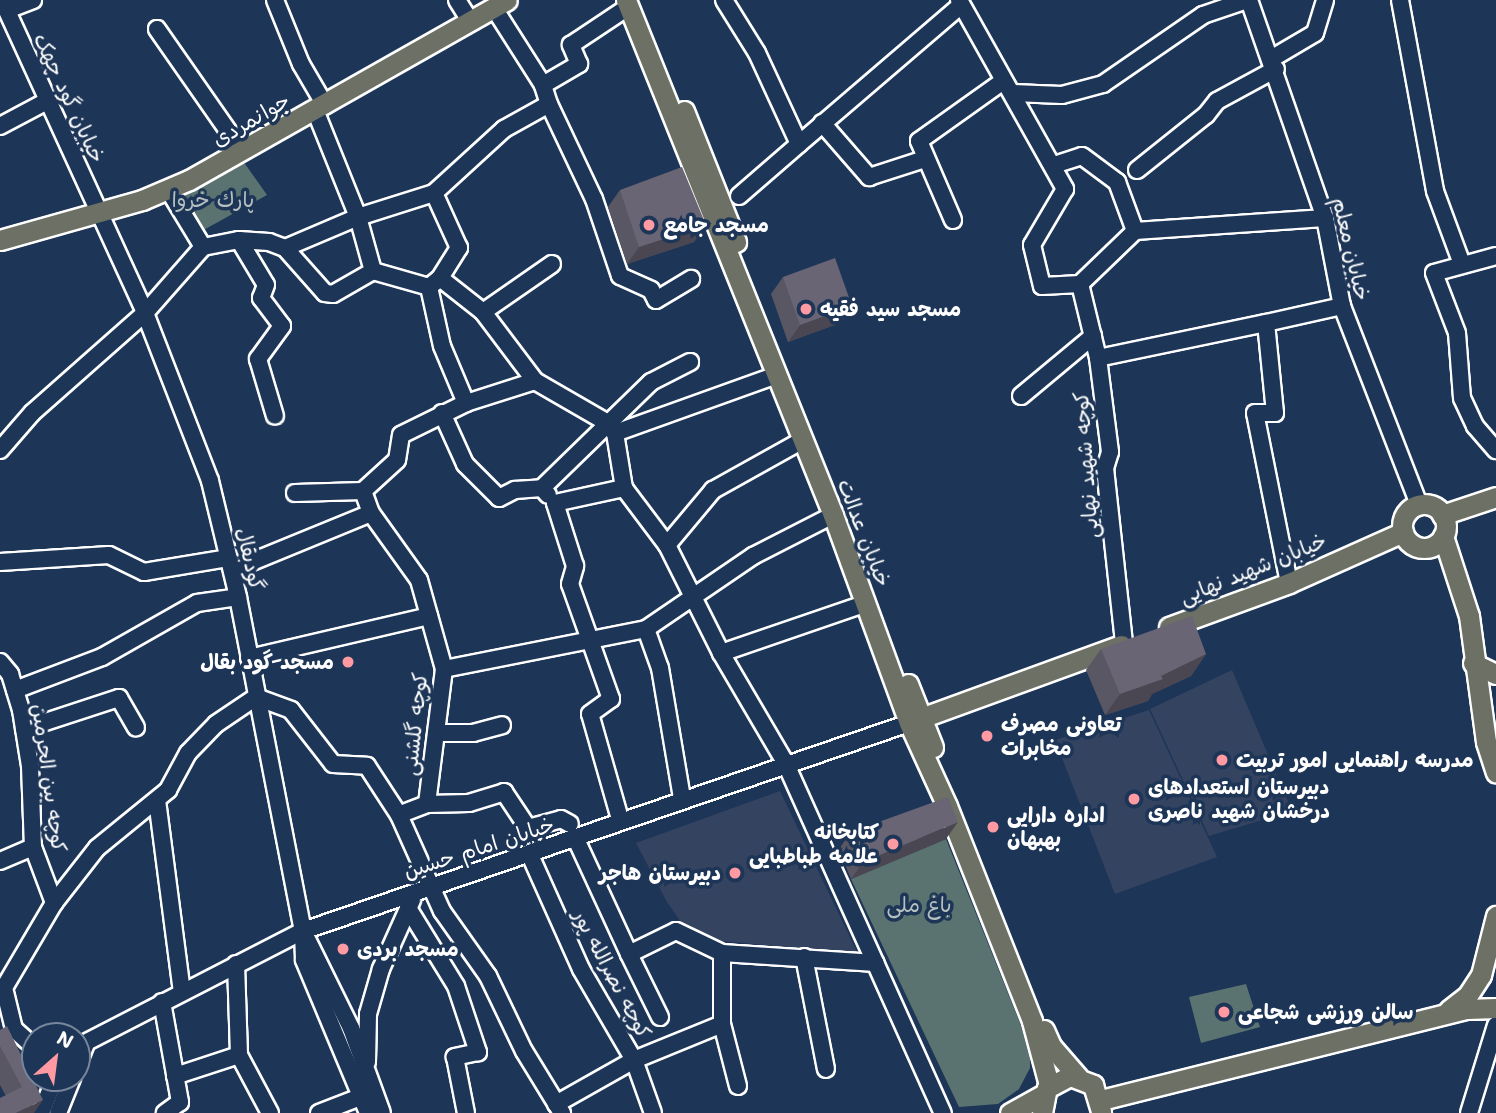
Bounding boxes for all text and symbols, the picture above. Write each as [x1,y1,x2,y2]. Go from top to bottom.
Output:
street label: خیابان گود چهک [28,29,110,167]
street label: جوانمردی [208,88,294,152]
park label: پارك خروا [172,187,254,213]
street label: خیابان معلم [1327,195,1375,303]
place label: مسجد جامع [663,212,769,238]
marker: مسجد جامع [641,217,657,233]
place label: مسجد سید فقیه [820,296,961,322]
marker: مسجد سید فقیه [798,301,814,317]
street label: کوچه شهید نهایی [1068,391,1104,539]
street label: خیابان عدالت [832,476,896,590]
street label: گودبقال [231,525,269,593]
street label: خیابان شهید نهایی [1176,528,1330,610]
place label: مسجد گود بقال [200,649,334,675]
marker: مسجد گود بقال [340,654,356,670]
street label: کوچه گلشنی [397,671,433,777]
street label: کوچه بین الحرمین [26,702,72,854]
place label: تعاونی مصرف مخابرات [1001,711,1121,761]
marker: تعاونی مصرف مخابرات [979,728,995,744]
place label: مدرسه راهنمایی امور تربیت [1236,747,1474,773]
marker: مدرسه راهنمایی امور تربیت [1214,752,1230,768]
place label: دبیرستان استعدادهای درخشان شهید ناصری [1148,774,1330,824]
marker: دبیرستان استعدادهای درخشان شهید ناصری [1126,791,1142,807]
place label: اداره دارایی بهبهان [1007,802,1105,852]
street label: خیابان امام حسین [401,812,557,884]
place label: کتابخانه علامه طباطبایی [749,819,879,869]
marker: اداره دارایی بهبهان [985,819,1001,835]
marker: کتابخانه علامه طباطبایی [885,836,901,852]
place label: دبیرستان هاجر [599,860,721,886]
marker: دبیرستان هاجر [727,865,743,881]
park label: باغ ملی [886,892,952,918]
street label: کوچه نصرالله پور [567,905,657,1043]
place label: مسجد بردی [357,936,459,962]
marker: مسجد بردی [335,941,351,957]
place label: سالن ورزشی شجاعی [1238,999,1413,1025]
marker: سالن ورزشی شجاعی [1216,1004,1232,1020]
north arrow [21,1022,91,1092]
text: N [53,1025,78,1054]

